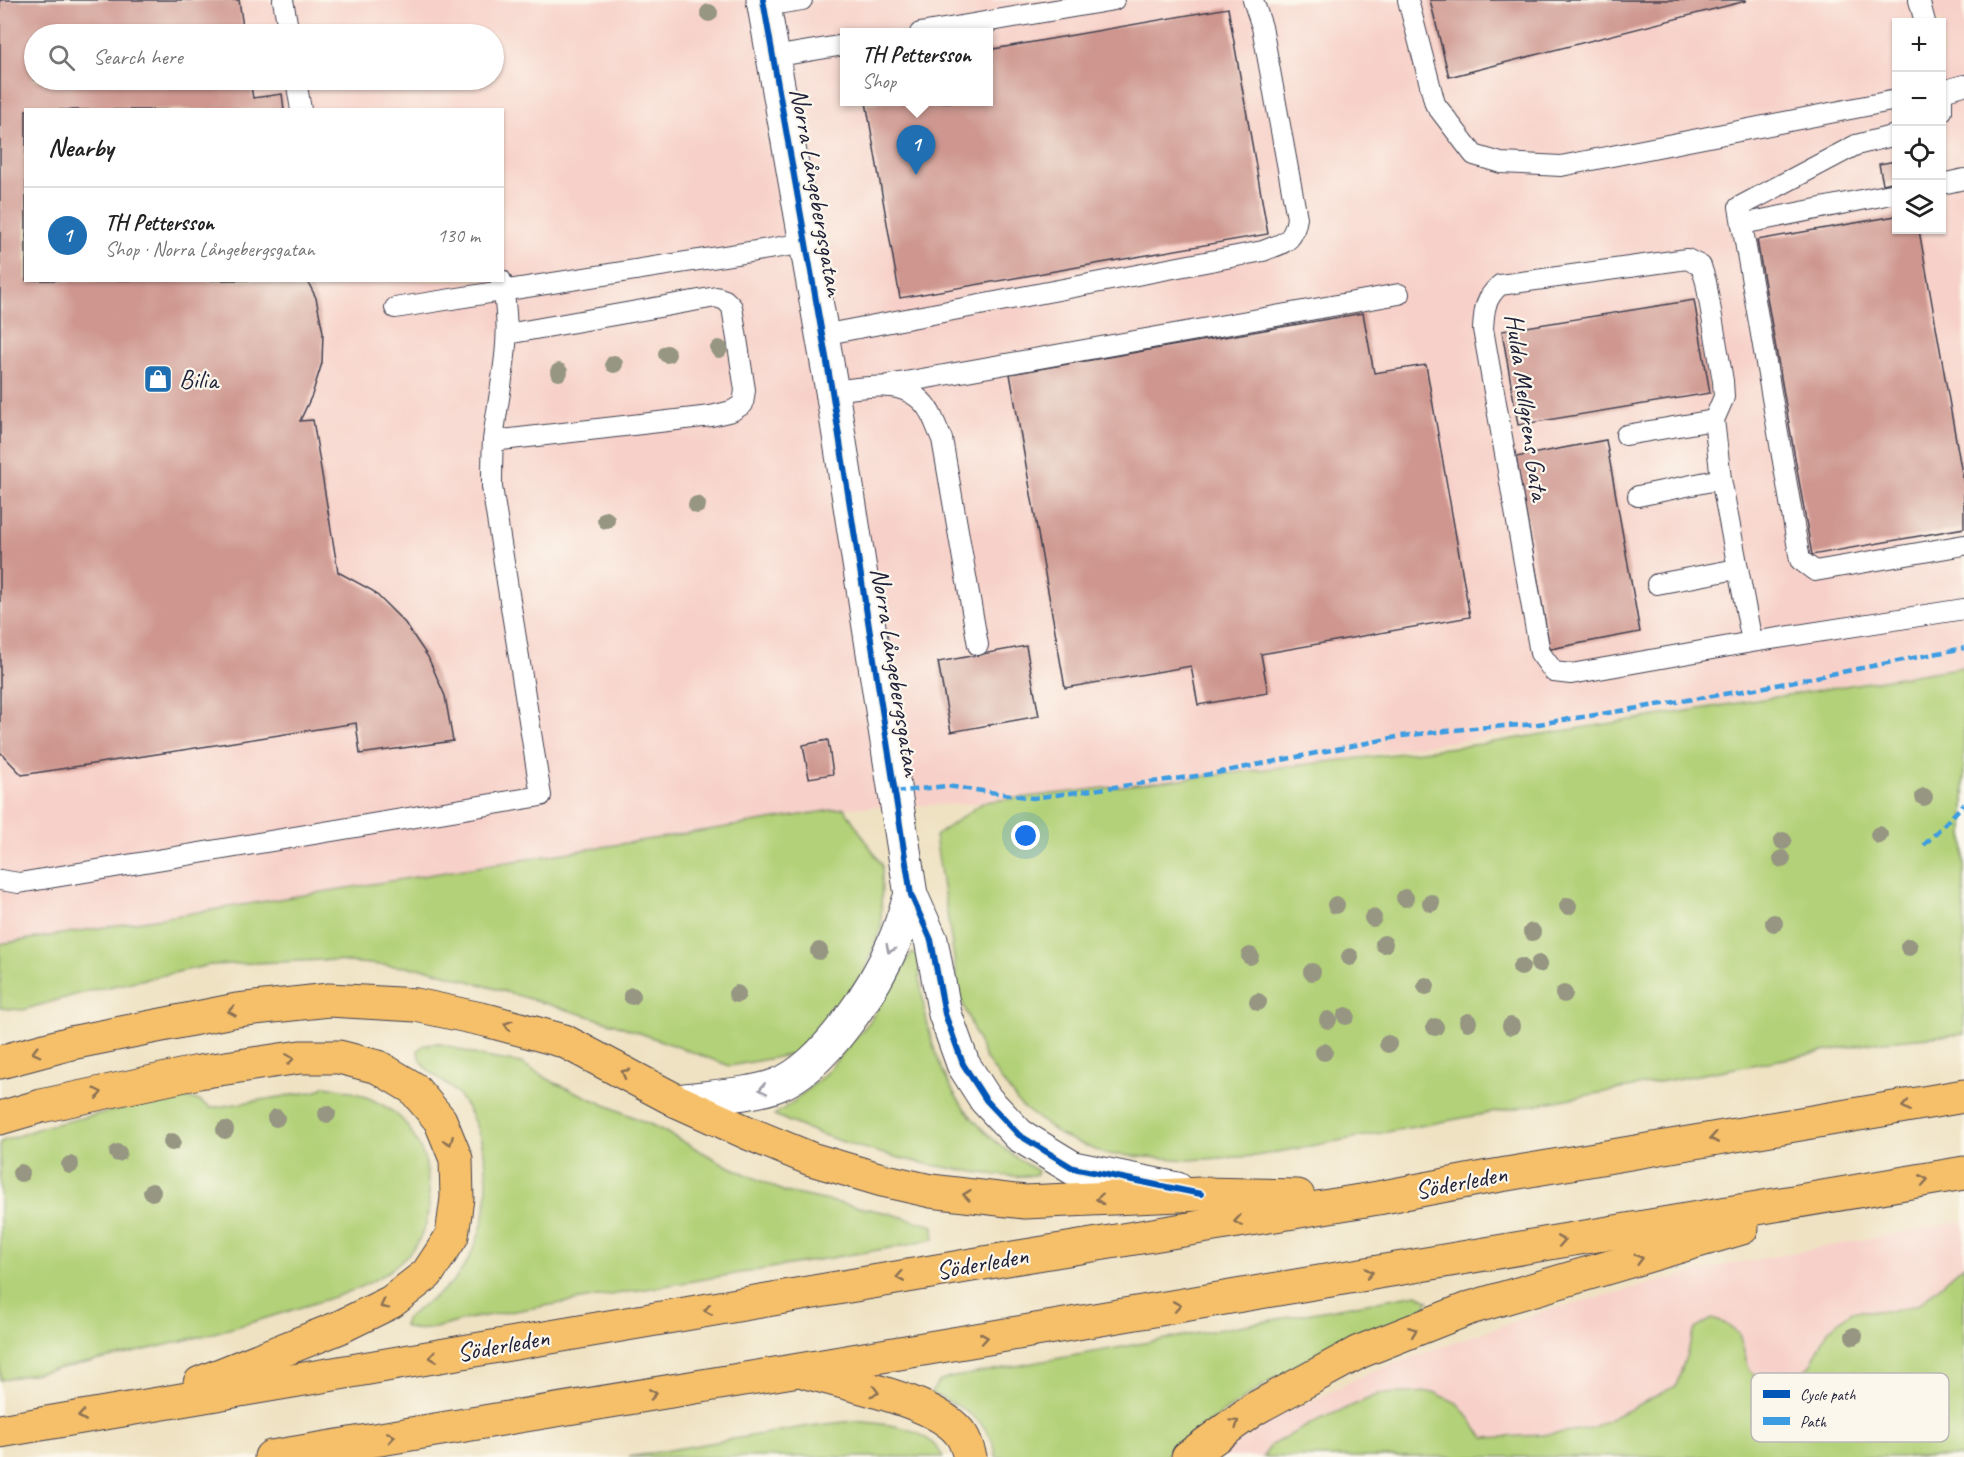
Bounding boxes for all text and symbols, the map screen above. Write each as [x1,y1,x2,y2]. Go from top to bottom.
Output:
map controls [1892,18,1946,234]
button: + [1892,18,1946,72]
search box [24,24,504,90]
popup [840,28,993,106]
icon: search [45,41,78,74]
text: TH Pettersson [862,41,971,69]
text: Search here [93,43,183,71]
text: Shop [862,69,896,94]
button: − [1892,72,1946,126]
street label: Norra Långebergsgatan [782,85,852,300]
pin: 1 [896,126,936,175]
button: locate [1892,126,1946,180]
text: Nearby [48,131,113,164]
button: layers [1892,180,1946,234]
text: TH Pettersson [105,209,214,237]
text: 1 [63,223,72,248]
text: 130 m [437,223,480,248]
text: Shop · Norra Långebergsgatan [105,237,315,262]
street label: Hulda Mellgrens Gata [1498,312,1557,505]
shop icon: Bilia [142,363,174,395]
place label: Bilia [179,363,220,396]
street label: Norra Långebergsgatan [863,565,929,780]
your location [1011,821,1040,850]
one-way arrow [886,943,897,954]
one-way arrow [227,1004,237,1017]
one-way arrow [503,1020,513,1033]
one-way arrow [31,1045,42,1057]
one-way arrow [285,1053,295,1065]
one-way arrow [621,1069,632,1081]
one-way arrow [758,1081,768,1094]
one-way arrow [93,1088,103,1101]
one-way arrow [1902,1099,1911,1111]
one-way arrow [1709,1132,1719,1144]
one-way arrow [442,1135,454,1146]
street label: Söderleden [1412,1157,1510,1207]
one-way arrow [1919,1174,1929,1187]
one-way arrow [962,1189,971,1202]
one-way arrow [1096,1192,1105,1205]
one-way arrow [1233,1215,1242,1227]
one-way arrow [1556,1235,1566,1248]
street label: Söderleden [933,1239,1031,1287]
one-way arrow [1633,1254,1644,1266]
one-way arrow [1364,1268,1374,1280]
one-way arrow [896,1270,906,1283]
one-way arrow [380,1298,390,1309]
one-way arrow [1172,1300,1181,1312]
one-way arrow [703,1303,713,1316]
street label: Söderleden [454,1321,552,1369]
one-way arrow [1407,1325,1418,1338]
one-way arrow [979,1332,989,1345]
one-way arrow [428,1350,438,1363]
legend [1751,1373,1949,1442]
one-way arrow [869,1385,880,1397]
text: Cycle path [1800,1385,1856,1405]
one-way arrow [647,1388,657,1401]
one-way arrow [78,1410,87,1422]
text: Path [1800,1412,1827,1432]
one-way arrow [1229,1419,1240,1430]
one-way arrow [386,1431,396,1444]

